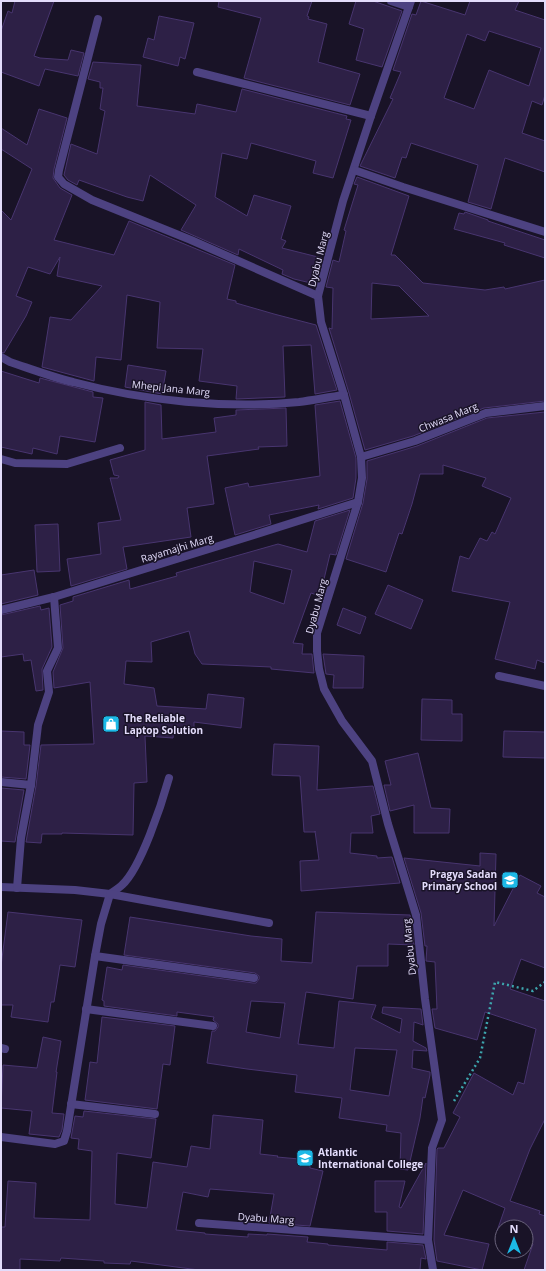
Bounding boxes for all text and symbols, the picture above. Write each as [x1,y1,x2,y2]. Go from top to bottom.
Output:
street label: Dyabu Marg [304,229,332,288]
street label: Mhepi Jana Marg [131,377,211,399]
street label: Chwasa Marg [416,399,480,435]
street label: Rayamajhi Marg [139,530,215,566]
street label: Dyabu Marg [302,576,330,635]
place label: The Reliable Laptop Solution [124,711,203,737]
shop icon: The Reliable Laptop Solution [101,714,121,734]
place label: Pragya Sadan Primary School [422,867,497,893]
school or university icon: Pragya Sadan Primary School [500,870,520,890]
street label: Dyabu Marg [399,917,419,976]
place label: Atlantic International College [318,1145,423,1171]
school or university icon: Atlantic International College [295,1148,315,1168]
street label: Dyabu Marg [237,1209,295,1227]
north arrow [494,1219,534,1259]
text: N [510,1221,518,1236]

